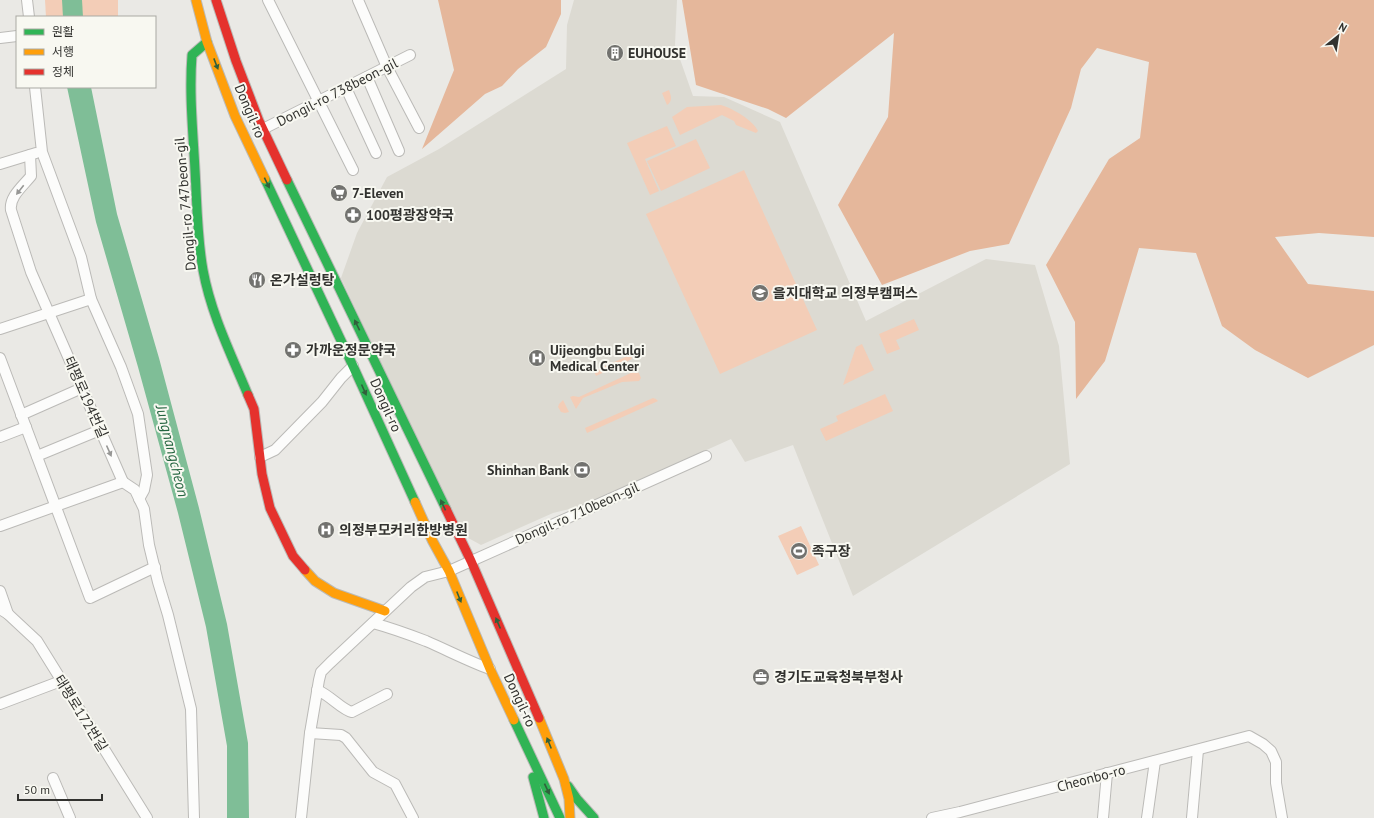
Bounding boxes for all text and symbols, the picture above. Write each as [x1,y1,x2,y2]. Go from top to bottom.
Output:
legend [16,16,156,88]
north arrow [1318,16,1358,56]
text: N [1336,19,1350,35]
text: 원활 [52,24,74,39]
building icon: EUHOUSE [605,43,625,63]
text: 서행 [52,44,74,59]
place label: EUHOUSE [628,44,686,62]
street label: Dongil-ro 738beon-gil [273,54,401,130]
one-way arrow [213,58,219,70]
text: 정체 [52,64,74,79]
street label: Dongil-ro [231,81,269,141]
street label: Dongil-ro 747beon-gil [170,137,200,271]
one-way arrow [264,177,270,189]
supermarket icon: 7-Eleven [329,183,349,203]
place label: 7-Eleven [352,184,404,202]
one-way arrow [15,185,24,196]
pharmacy icon: 100평광장약국 [343,205,363,225]
place label: 100평광장약국 [366,206,454,224]
restaurant icon: 온가설렁탕 [247,270,267,290]
place label: 온가설렁탕 [270,271,335,289]
school or university icon: 을지대학교 의정부캠퍼스 [750,283,770,303]
place label: 을지대학교 의정부캠퍼스 [773,284,918,302]
one-way arrow [354,319,360,330]
pharmacy icon: 가까운정문약국 [283,340,303,360]
place label: 가까운정문약국 [306,341,396,359]
place label: Uijeongbu Eulgi Medical Center [550,341,645,375]
hospital icon: Uijeongbu Eulgi Medical Center [527,348,547,368]
street label: 태평로194번길 [60,353,112,441]
street label: Dongil-ro [366,375,406,435]
one-way arrow [361,384,367,395]
water label: Jungnangcheon [152,402,193,499]
one-way arrow [106,445,112,456]
bank icon: Shinhan Bank [572,460,592,480]
place label: Shinhan Bank [487,461,569,479]
street label: Dongil-ro 710beon-gil [512,478,642,548]
one-way arrow [440,499,446,511]
hospital icon: 의정부모커리한방병원 [316,520,336,540]
place label: 의정부모커리한방병원 [339,521,468,539]
sports icon: 족구장 [789,541,809,561]
place label: 족구장 [812,542,851,560]
one-way arrow [456,591,462,602]
one-way arrow [495,617,501,628]
office icon: 경기도교육청북부청사 [751,667,771,687]
place label: 경기도교육청북부청사 [774,668,903,686]
street label: Dongil-ro [500,670,540,730]
street label: 태평로172번길 [50,671,112,755]
one-way arrow [545,736,551,748]
street label: Cheonbo-ro [1055,760,1127,796]
scale bar [18,776,102,802]
text: 50 m [24,782,50,797]
one-way arrow [544,783,550,795]

